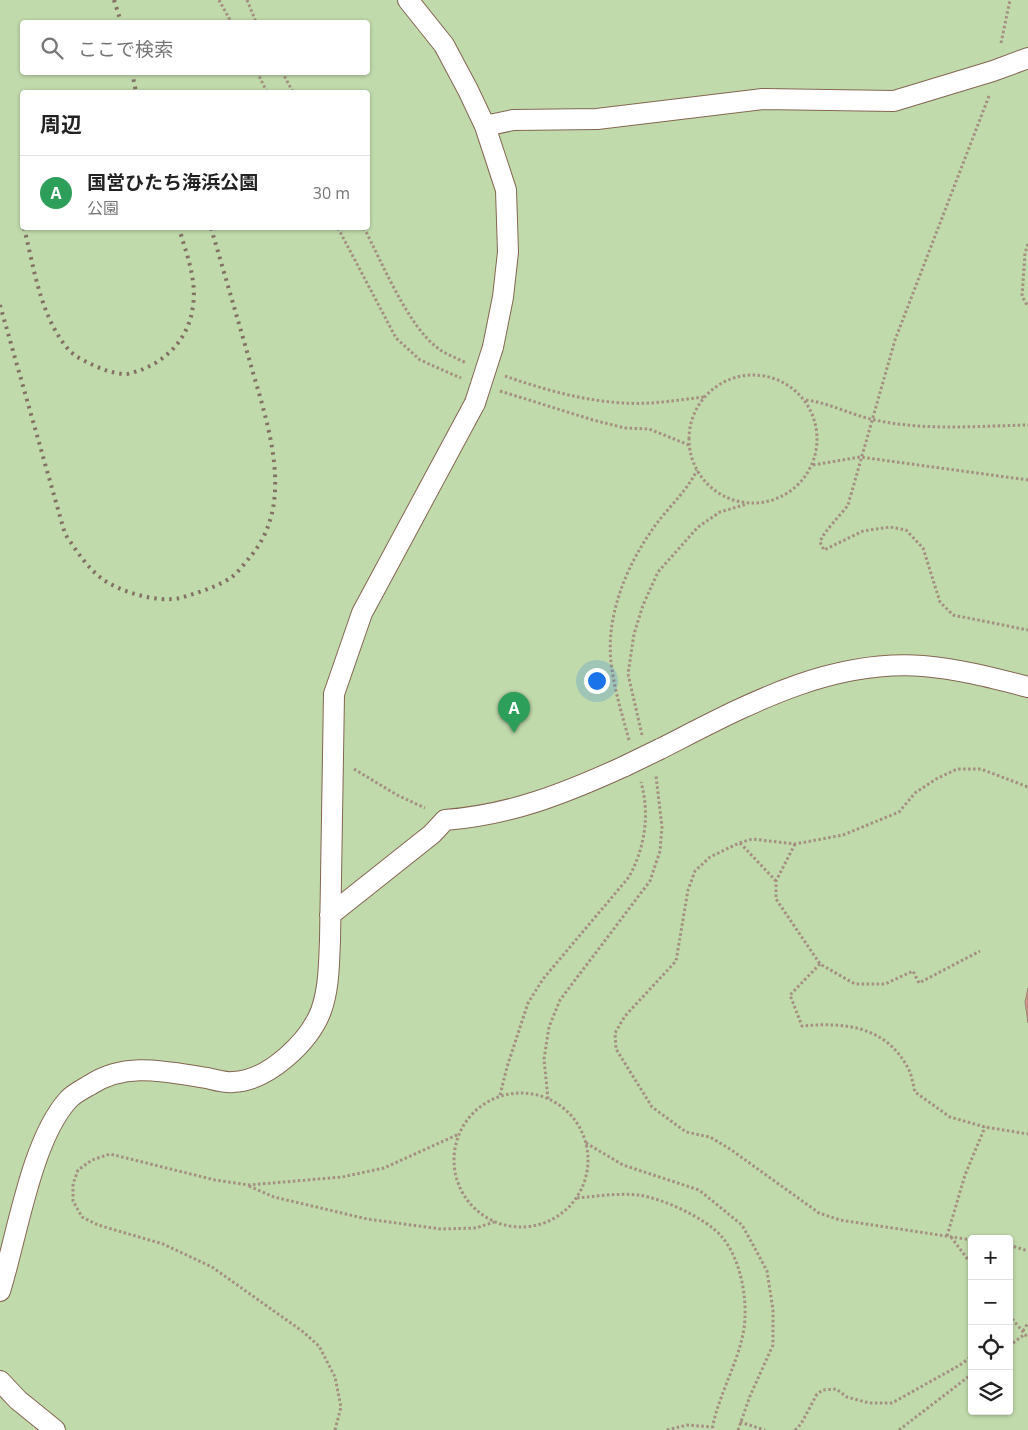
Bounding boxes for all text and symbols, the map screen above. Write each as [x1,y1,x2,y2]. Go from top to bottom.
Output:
search box [20,20,370,75]
icon: search [38,34,66,62]
text: ここで検索 [78,36,173,62]
text: 周辺 [40,110,82,138]
text: 国営ひたち海浜公園 [87,169,258,195]
text: A [50,182,62,204]
text: 30 m [313,182,350,204]
text: 公園 [87,197,119,219]
your location [584,668,610,694]
pin: A [498,692,530,733]
map controls [968,1235,1013,1415]
button: + [968,1235,1013,1280]
button: − [968,1280,1013,1325]
button: locate [968,1325,1013,1370]
button: layers [968,1370,1013,1415]

